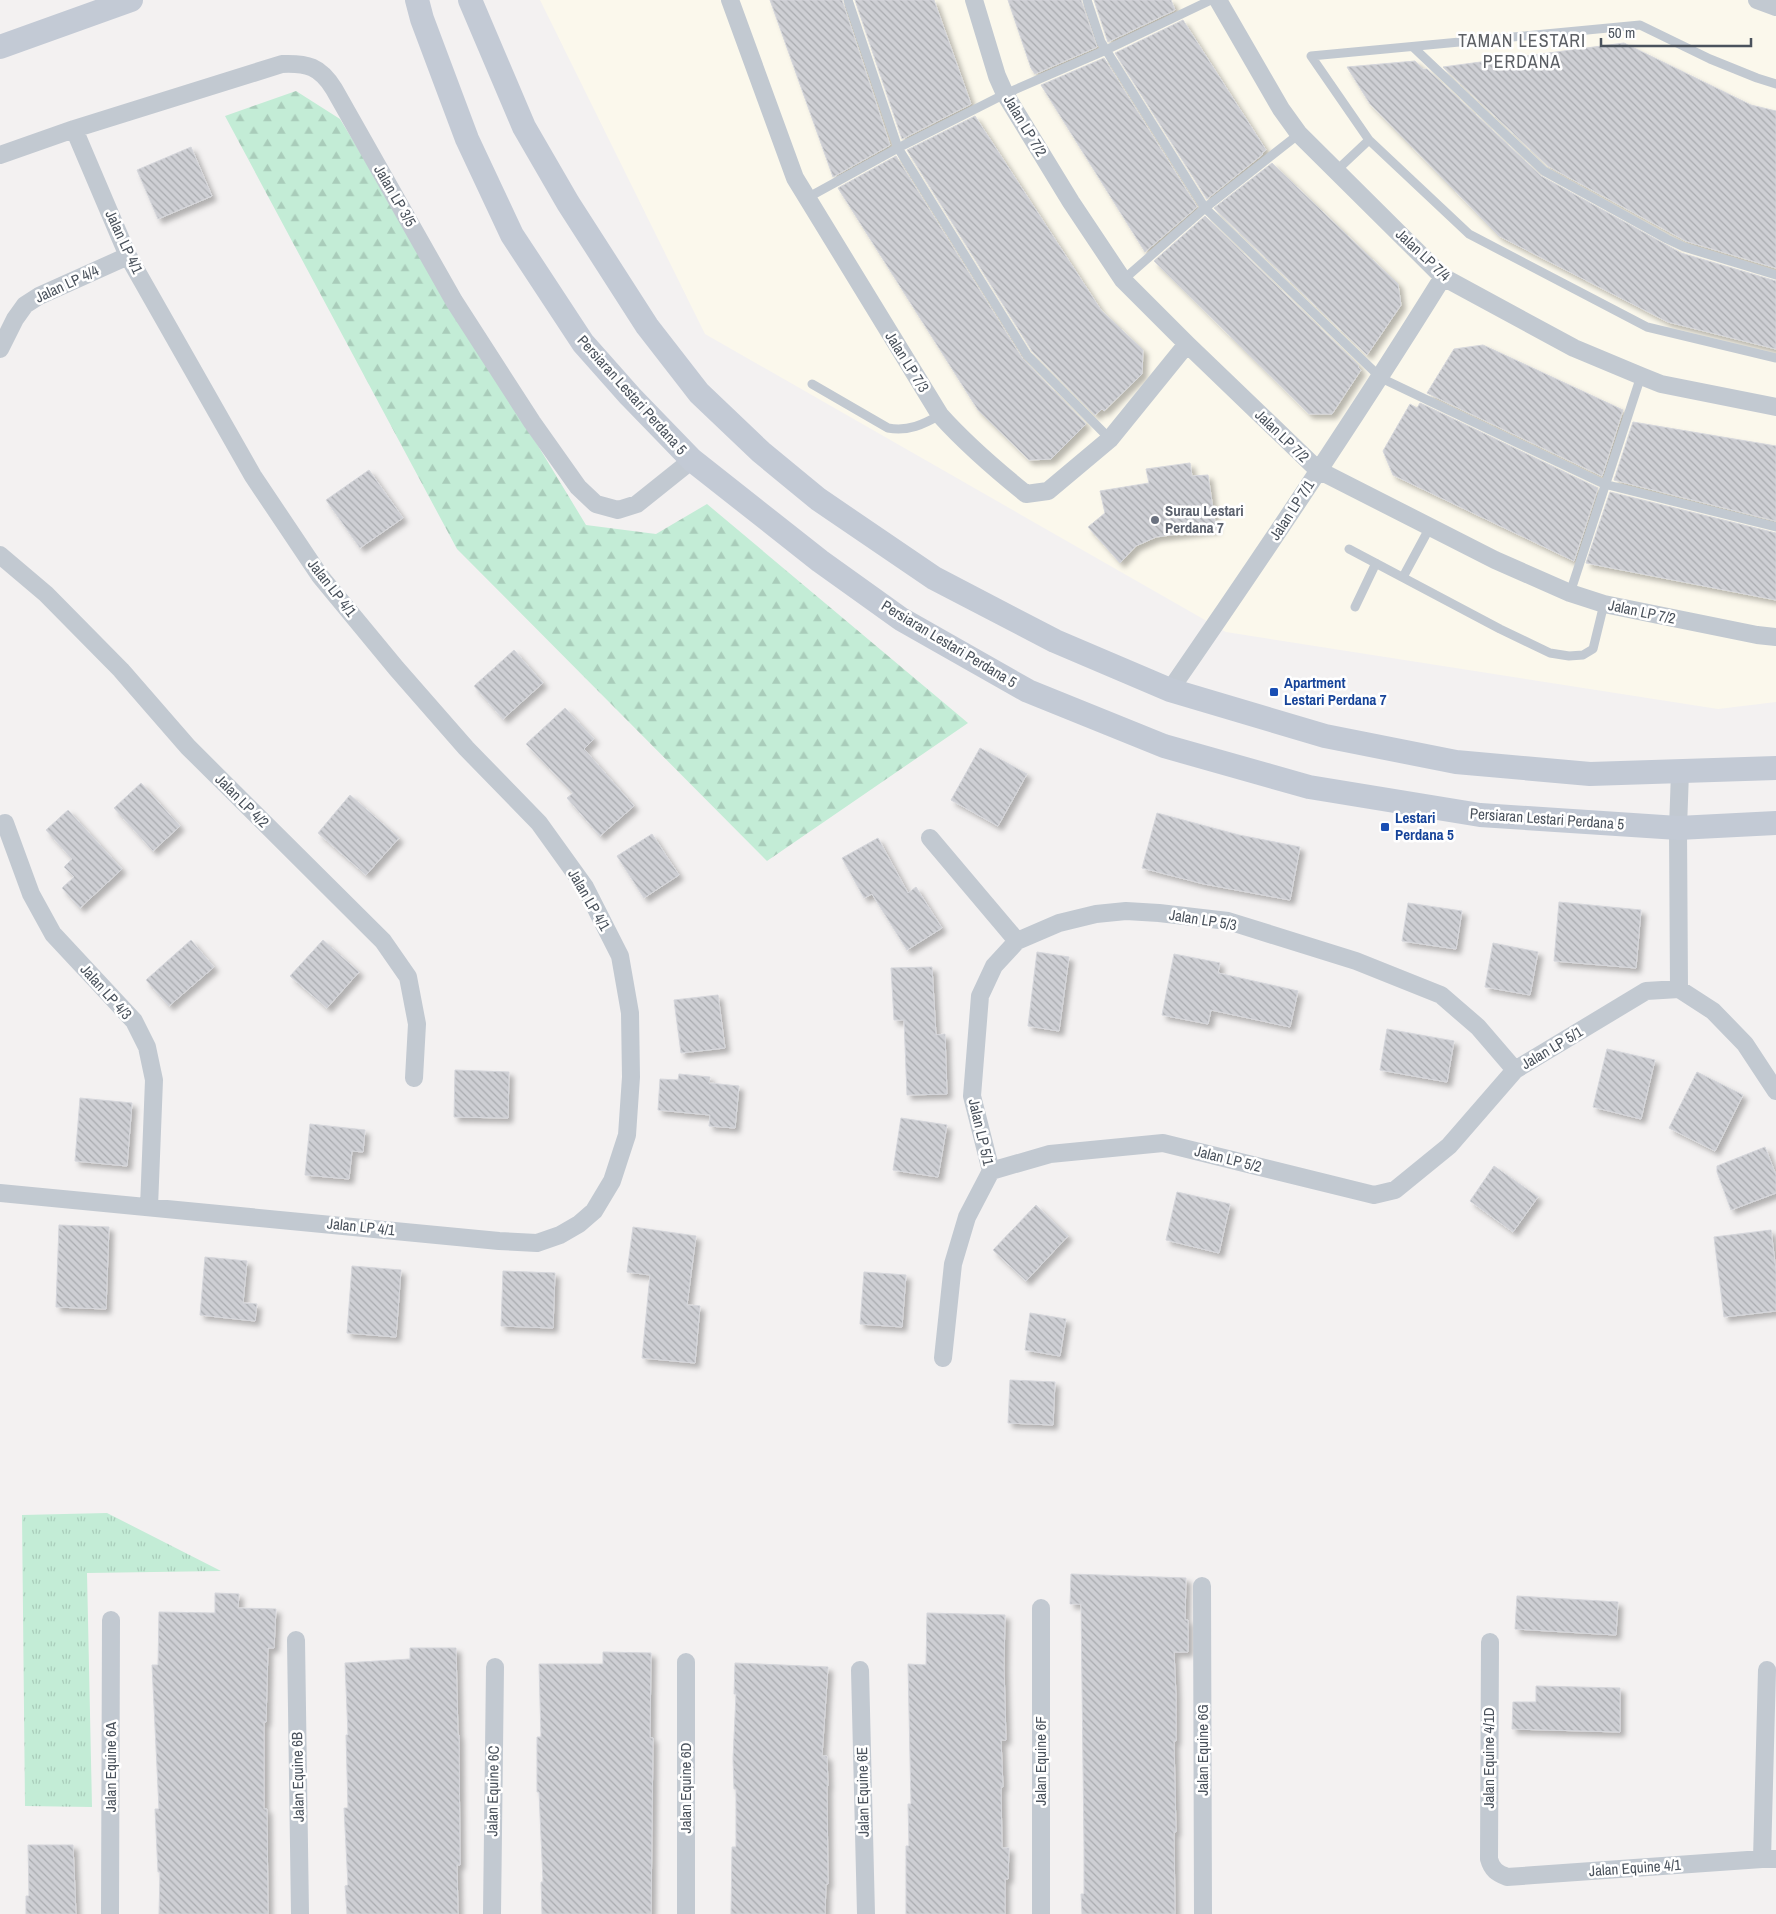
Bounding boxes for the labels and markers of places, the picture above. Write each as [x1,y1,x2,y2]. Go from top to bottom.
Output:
place label: Surau Lestari Perdana 7 [1165,500,1244,538]
marker: Surau Lestari Perdana 7 [1149,514,1161,526]
place label: Apartment Lestari Perdana 7 [1284,672,1387,710]
marker: Apartment Lestari Perdana 7 [1268,686,1280,698]
place label: Lestari Perdana 5 [1395,807,1454,845]
marker: Lestari Perdana 5 [1379,821,1391,833]

